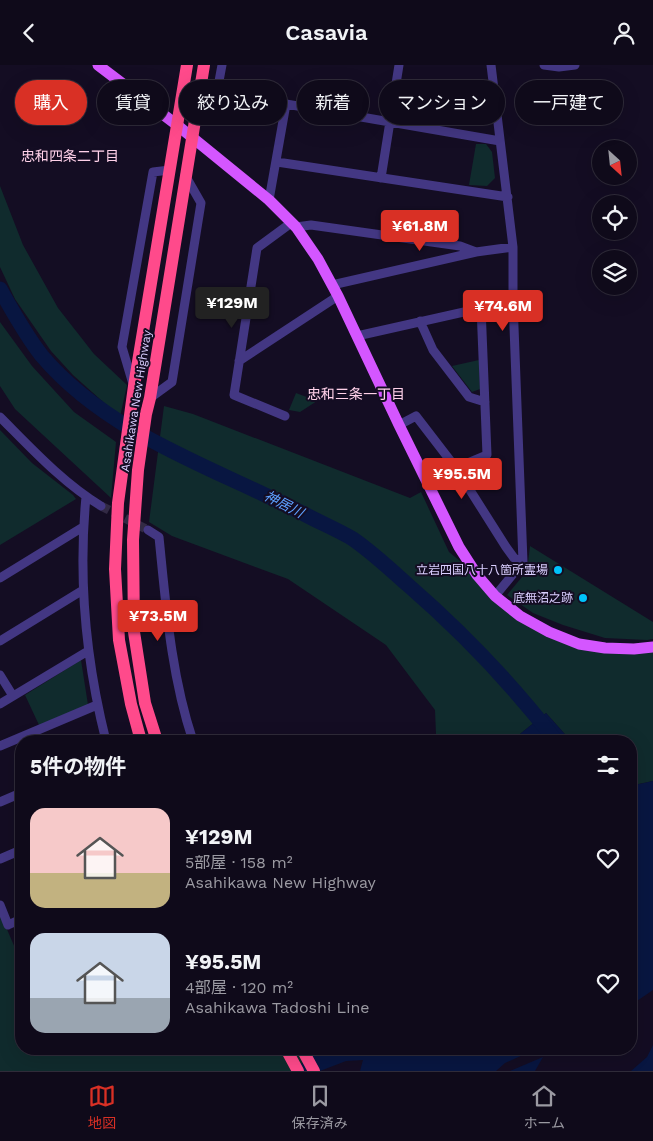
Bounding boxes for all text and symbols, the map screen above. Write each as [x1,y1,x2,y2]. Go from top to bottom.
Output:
icon: back [15,19,43,47]
icon: person [610,19,638,47]
text: Casavia [285,20,368,45]
chip: 購入 [15,80,87,125]
chip: 賃貸 [97,80,169,125]
chip: 絞り込み [179,80,287,125]
chip: 新着 [297,80,369,125]
chip: マンション [379,80,505,125]
chip: 一戸建て [515,80,623,125]
north arrow [592,140,638,185]
map controls [592,140,637,295]
district label: 忠和四条二丁目 [21,148,119,164]
button: locate [592,195,637,240]
pin: ¥61.8M [379,209,461,252]
text: ¥61.8M [392,216,448,235]
button: layers [592,250,637,295]
pin: ¥129M [197,287,267,329]
pin: ¥74.6M [462,289,544,332]
text: ¥129M [206,293,258,312]
text: ¥74.6M [474,296,532,315]
street label: Asahikawa New Highway [118,328,154,473]
district label: 忠和三条一丁目 [307,386,405,402]
pin: ¥95.5M [421,457,503,500]
text: ¥95.5M [433,464,491,483]
water label: 神居川 [262,487,308,522]
place label: 立岩四国八十八箇所霊場 [416,563,548,577]
marker: 立岩四国八十八箇所霊場 [552,564,564,576]
place label: 底無沼之跡 [513,591,573,605]
marker: 底無沼之跡 [577,592,589,604]
pin: ¥73.5M [117,599,199,642]
text: ¥73.5M [129,606,187,625]
icon: filters [594,751,622,779]
text: 5件の物件 [30,754,126,779]
text: ¥129M [185,824,253,849]
icon: home [70,828,130,888]
icon: heart [594,844,622,872]
text: 5部屋 · 158 m² [185,853,292,872]
text: Asahikawa New Highway [185,873,376,892]
text: ¥95.5M [185,949,261,974]
icon: home [70,953,130,1013]
icon: heart [594,969,622,997]
text: 4部屋 · 120 m² [185,978,293,997]
text: Asahikawa Tadoshi Line [185,998,370,1017]
tab: 地図 [88,1082,116,1132]
tab: 保存済み [292,1082,348,1132]
tab: ホーム [523,1082,565,1132]

